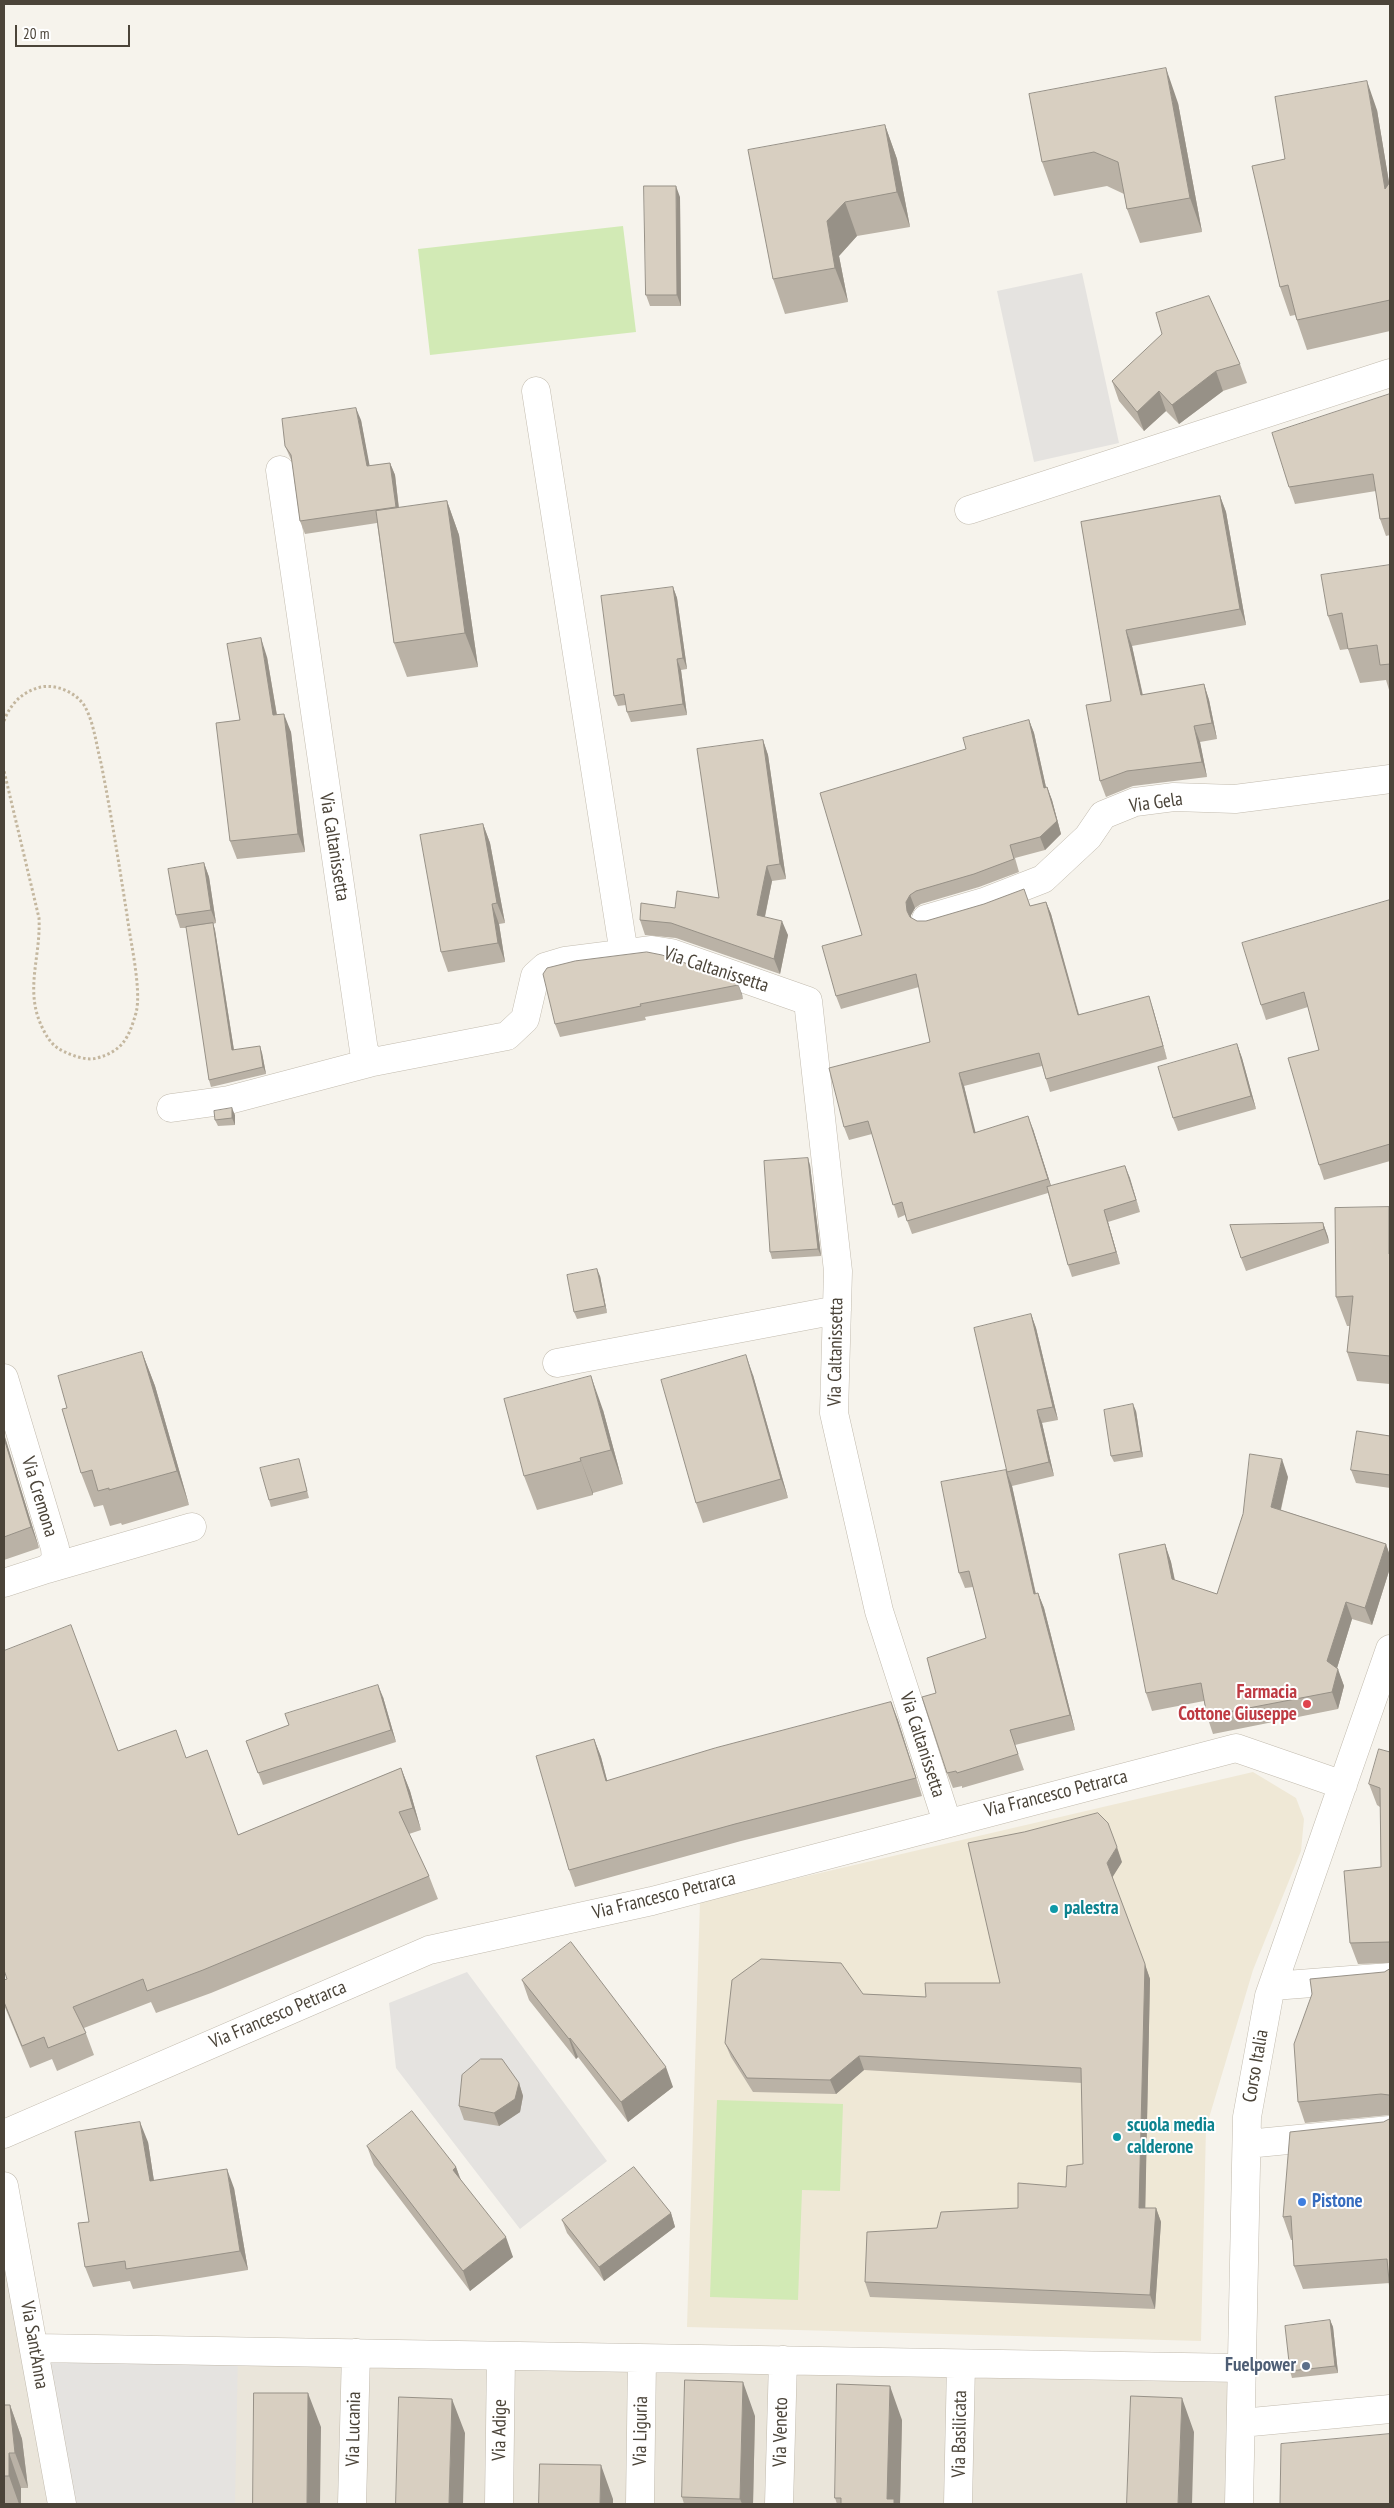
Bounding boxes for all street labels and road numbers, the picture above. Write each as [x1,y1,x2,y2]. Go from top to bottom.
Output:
street label: Via Gela [1128,788,1184,818]
street label: Via Caltanissetta [314,791,354,903]
street label: Via Caltanissetta [661,942,771,998]
street label: Via Caltanissetta [824,1297,848,1407]
street label: Via Cremona [16,1454,62,1540]
street label: Via Caltanissetta [894,1690,950,1800]
street label: Via Francesco Petrarca [982,1765,1130,1823]
street label: Via Francesco Petrarca [590,1867,738,1925]
street label: Via Francesco Petrarca [206,1976,350,2054]
street label: Corso Italia [1238,2028,1274,2104]
street label: Via Sant'Anna [15,2299,53,2391]
street label: Via Basilicata [948,2390,972,2478]
street label: Via Lucania [342,2391,366,2467]
street label: Via Liguria [629,2396,653,2466]
street label: Via Veneto [769,2397,793,2467]
street label: Via Adige [488,2399,512,2461]

